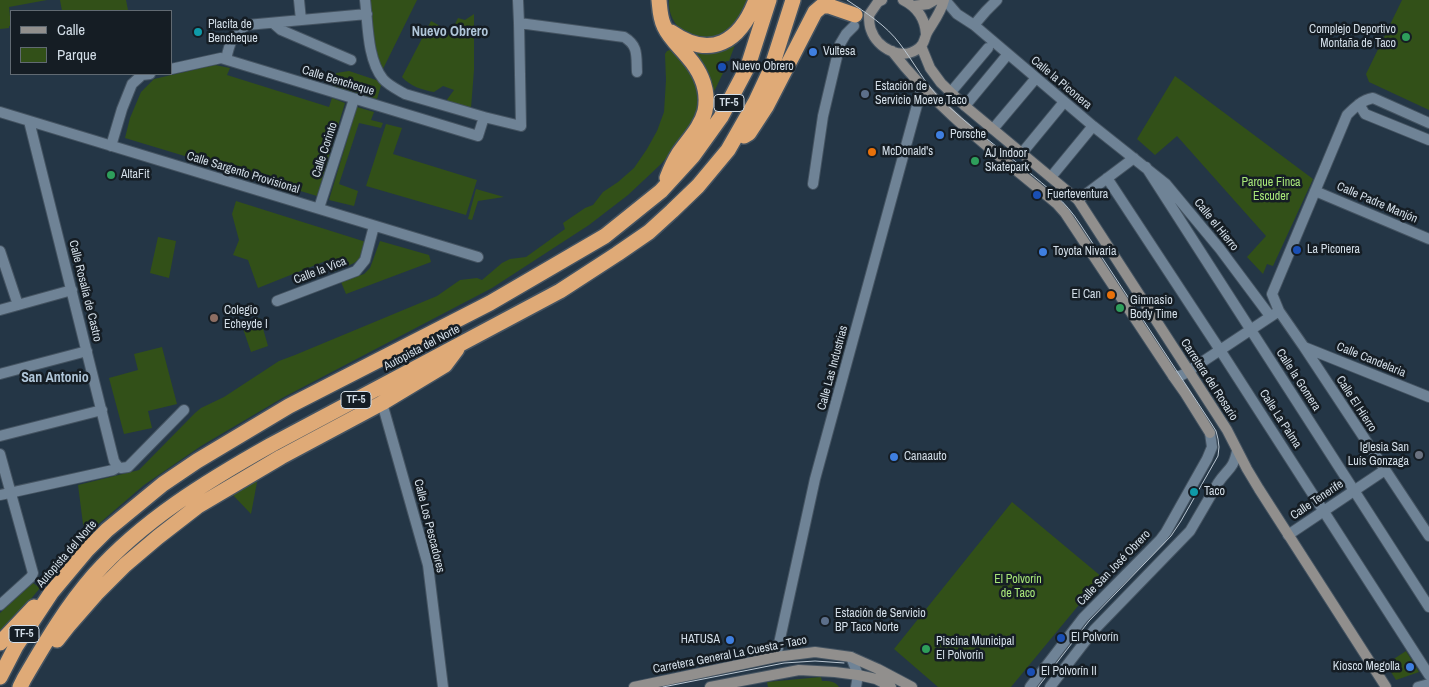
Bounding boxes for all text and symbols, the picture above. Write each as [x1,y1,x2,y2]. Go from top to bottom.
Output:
legend [10,10,172,75]
place label: Placita de Bencheque [208,18,258,46]
text: Calle [57,19,85,40]
place label: Complejo Deportivo Montaña de Taco [1309,23,1396,51]
district label: Nuevo Obrero [412,24,488,40]
marker: Placita de Bencheque [192,26,204,38]
marker: Complejo Deportivo Montaña de Taco [1400,31,1412,43]
text: Parque [57,44,97,65]
place label: Vultesa [823,45,855,59]
marker: Vultesa [807,46,819,58]
street label: Calle la Piconera [1028,53,1094,113]
place label: Nuevo Obrero [732,60,794,74]
marker: Nuevo Obrero [716,61,728,73]
street label: Calle Bencheque [300,63,376,99]
place label: Estación de Servicio Moeve Taco [875,80,967,108]
marker: Estación de Servicio Moeve Taco [859,88,871,100]
road number: TF-5 [714,95,744,112]
street label: Calle Corinto [309,120,341,180]
place label: Porsche [950,128,986,142]
marker: Porsche [934,129,946,141]
place label: McDonald's [882,145,933,159]
marker: McDonald's [866,146,878,158]
place label: AJ Indoor Skatepark [985,147,1029,175]
street label: Calle Sargento Provisional [185,149,301,197]
marker: AJ Indoor Skatepark [969,155,981,167]
place label: AltaFit [121,168,149,182]
marker: AltaFit [105,169,117,181]
park label: Parque Finca Escuder [1241,176,1301,204]
street label: Calle Padre Manjón [1334,179,1420,227]
place label: Fuerteventura [1047,188,1108,202]
marker: Fuerteventura [1031,189,1043,201]
street label: Calle el Hierro [1191,196,1241,254]
street label: Calle Rosalía de Castro [65,239,105,343]
place label: La Piconera [1307,243,1360,257]
marker: La Piconera [1291,244,1303,256]
place label: Toyota Nivaria [1053,245,1116,259]
marker: Toyota Nivaria [1037,246,1049,258]
street label: Calle la Vica [292,254,348,288]
place label: El Can [1071,288,1101,302]
marker: El Can [1105,289,1117,301]
place label: Gimnasio Body Time [1130,294,1177,322]
marker: Gimnasio Body Time [1114,302,1126,314]
place label: Colegio Echeyde I [224,304,268,332]
marker: Colegio Echeyde I [208,312,220,324]
street label: Autopista del Norte [381,322,463,374]
street label: Calle Las Industrias [815,324,851,412]
street label: Carretera del Rosario [1177,336,1241,424]
street label: Calle Candelaria [1334,340,1408,380]
street label: Calle la Gomera [1273,346,1323,414]
district label: San Antonio [21,370,89,386]
street label: Calle El Hierro [1333,373,1379,435]
street label: Calle La Palma [1256,387,1304,451]
road number: TF-5 [341,392,371,408]
place label: Iglesia San Luís Gonzaga [1348,441,1409,469]
marker: Iglesia San Luís Gonzaga [1413,449,1425,461]
place label: Canaauto [904,450,947,464]
marker: Canaauto [888,451,900,463]
street label: Calle Tenerife [1288,477,1346,523]
street label: Calle Los Pescadores [410,478,448,574]
place label: Taco [1204,485,1225,499]
marker: Taco [1188,486,1200,498]
street label: Autopista del Norte [34,517,100,591]
street label: Calle San José Obrero [1074,527,1154,609]
park label: El Polvorín de Taco [994,573,1042,601]
place label: Estación de Servicio BP Taco Norte [835,607,926,635]
marker: Estación de Servicio BP Taco Norte [819,615,831,627]
road number: TF-5 [9,626,39,642]
place label: El Polvorín [1071,631,1119,645]
marker: El Polvorín [1055,632,1067,644]
street label: Carretera General La Cuesta - Taco [652,633,808,677]
place label: HATUSA [681,633,720,647]
marker: HATUSA [724,634,736,646]
place label: Piscina Municipal El Polvorín [936,635,1014,663]
marker: Piscina Municipal El Polvorín [920,643,932,655]
place label: Kiosco Megolla [1333,660,1400,674]
marker: Kiosco Megolla [1404,661,1416,673]
place label: El Polvorín II [1041,665,1097,679]
marker: El Polvorín II [1025,666,1037,678]

